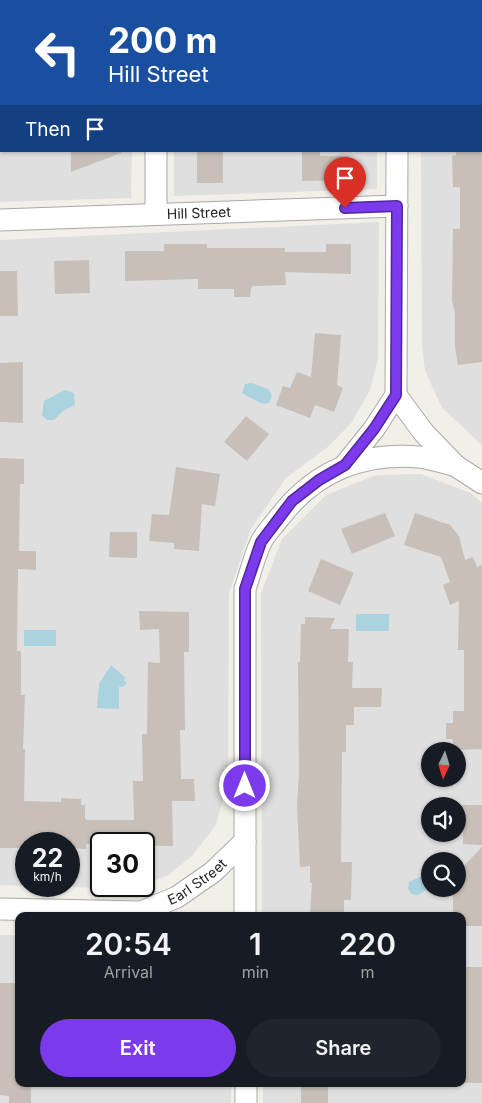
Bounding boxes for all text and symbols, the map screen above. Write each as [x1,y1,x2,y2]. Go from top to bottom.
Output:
text: 200 m [108,19,217,61]
icon: left [25,20,90,85]
text: Hill Street [108,61,209,87]
icon: arrive [81,115,109,143]
text: Then [25,118,71,141]
pin [324,157,366,208]
icon: arrive [331,164,359,192]
street label: Hill Street [167,203,232,222]
north arrow [421,742,466,788]
map controls [421,742,466,897]
position arrow [218,759,270,811]
button: sound [421,797,466,842]
speed limit sign: 30 [90,832,155,897]
text: 22 [32,843,63,873]
button: search [421,852,466,897]
street label: Earl Street [165,854,230,908]
text: km/h [33,869,62,884]
text: 20:54 [85,926,172,962]
text: 1 [249,926,262,962]
text: 220 [339,926,396,962]
text: Arrival [104,962,153,982]
text: min [242,962,269,982]
text: m [361,962,375,982]
button: Exit [40,1019,236,1077]
button: Share [246,1019,441,1077]

